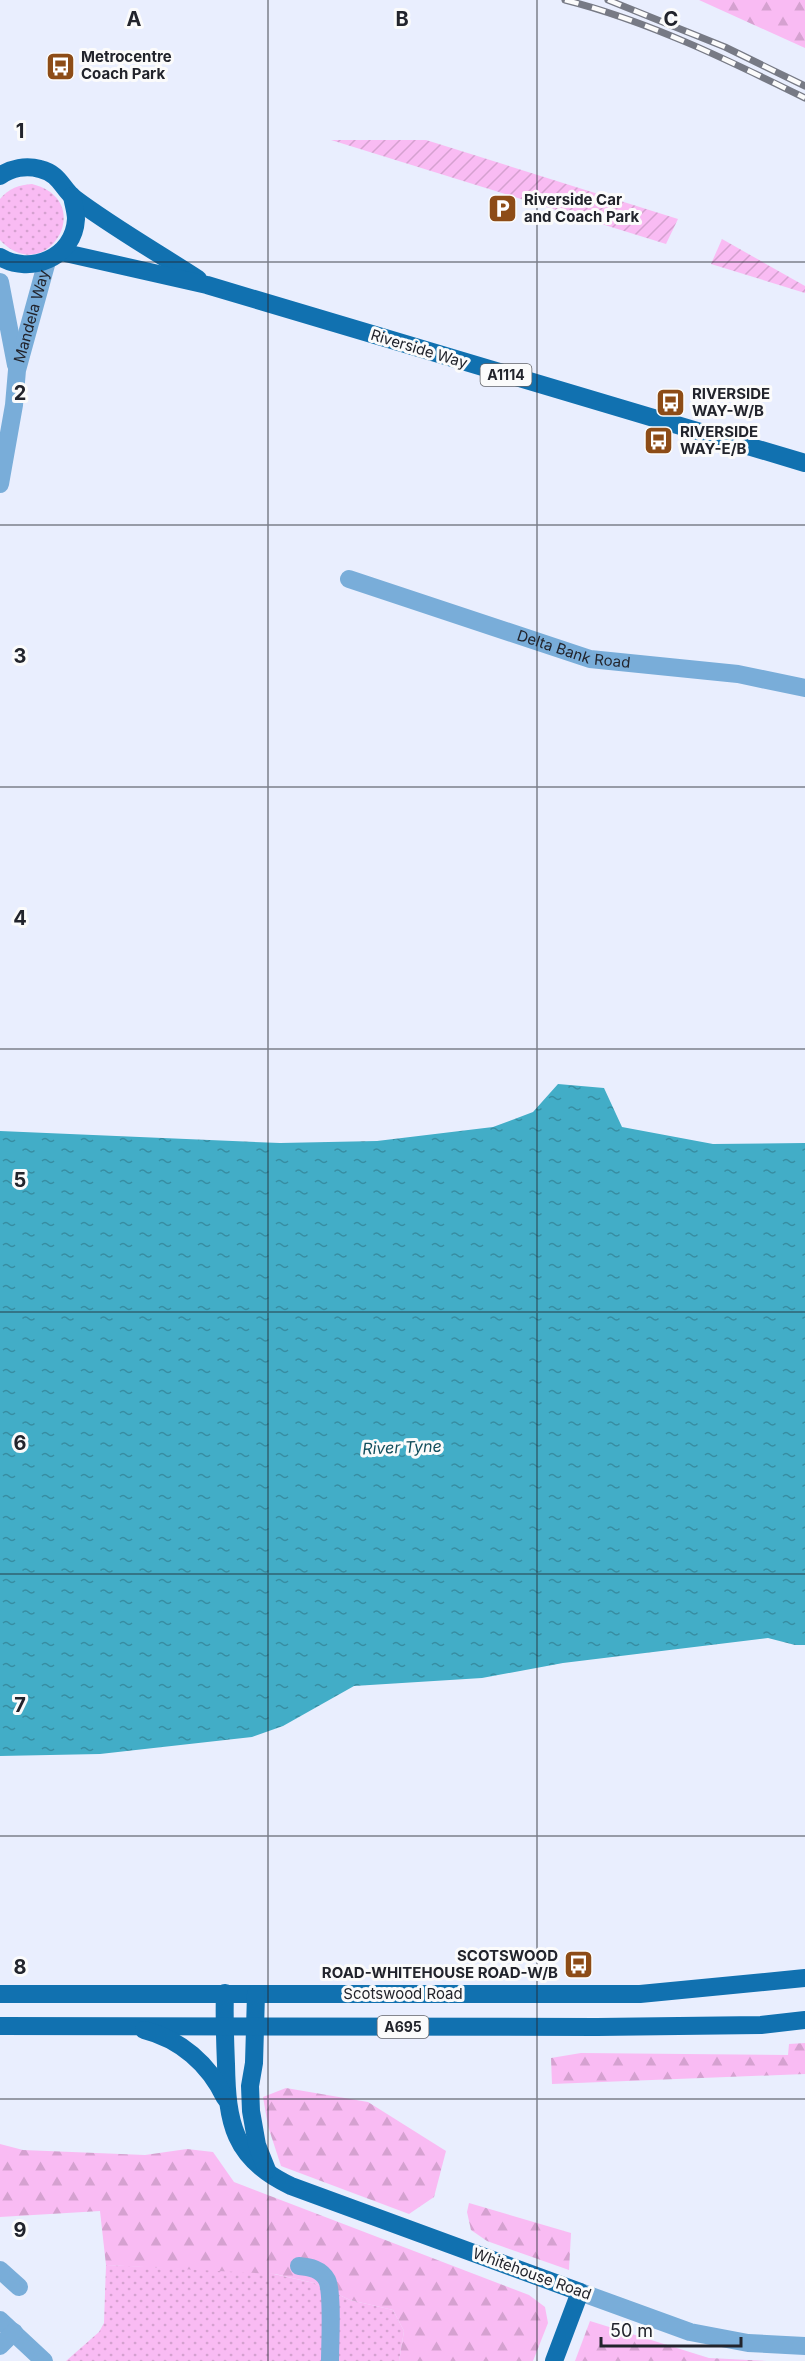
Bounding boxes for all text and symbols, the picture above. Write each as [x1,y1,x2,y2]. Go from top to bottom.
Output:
text: A [127,7,142,31]
text: B [395,7,409,31]
text: C [664,7,678,31]
place label: Metrocentre Coach Park [81,47,172,83]
bus stop icon: Metrocentre Coach Park [44,50,76,82]
text: 1 [16,119,24,143]
place label: Riverside Car and Coach Park [524,190,640,226]
parking icon: Riverside Car and Coach Park [487,193,519,225]
street label: Mandela Way [9,267,53,365]
street label: Riverside Way [368,325,470,372]
road number: A1114 [480,364,532,386]
text: 2 [14,381,26,405]
place label: RIVERSIDE WAY-W/B [692,384,770,420]
bus stop icon: RIVERSIDE WAY-W/B [655,387,687,419]
place label: RIVERSIDE WAY-E/B [680,422,758,458]
bus stop icon: RIVERSIDE WAY-E/B [643,425,675,457]
street label: Delta Bank Road [515,625,631,672]
text: 3 [14,644,26,668]
text: 4 [13,906,27,930]
text: 5 [14,1168,26,1192]
text: 6 [14,1431,27,1455]
water label: River Tyne [362,1436,442,1458]
text: 7 [14,1693,26,1717]
place label: SCOTSWOOD ROAD-WHITEHOUSE ROAD-W/B [322,1946,558,1982]
bus stop icon: SCOTSWOOD ROAD-WHITEHOUSE ROAD-W/B [563,1949,595,1981]
text: 8 [13,1955,27,1979]
street label: Scotswood Road [343,1984,463,2003]
road number: A695 [378,2016,428,2038]
text: 9 [14,2218,27,2242]
street label: Whitehouse Road [470,2243,594,2304]
scale bar [601,2310,740,2348]
text: 50 m [610,2320,653,2341]

